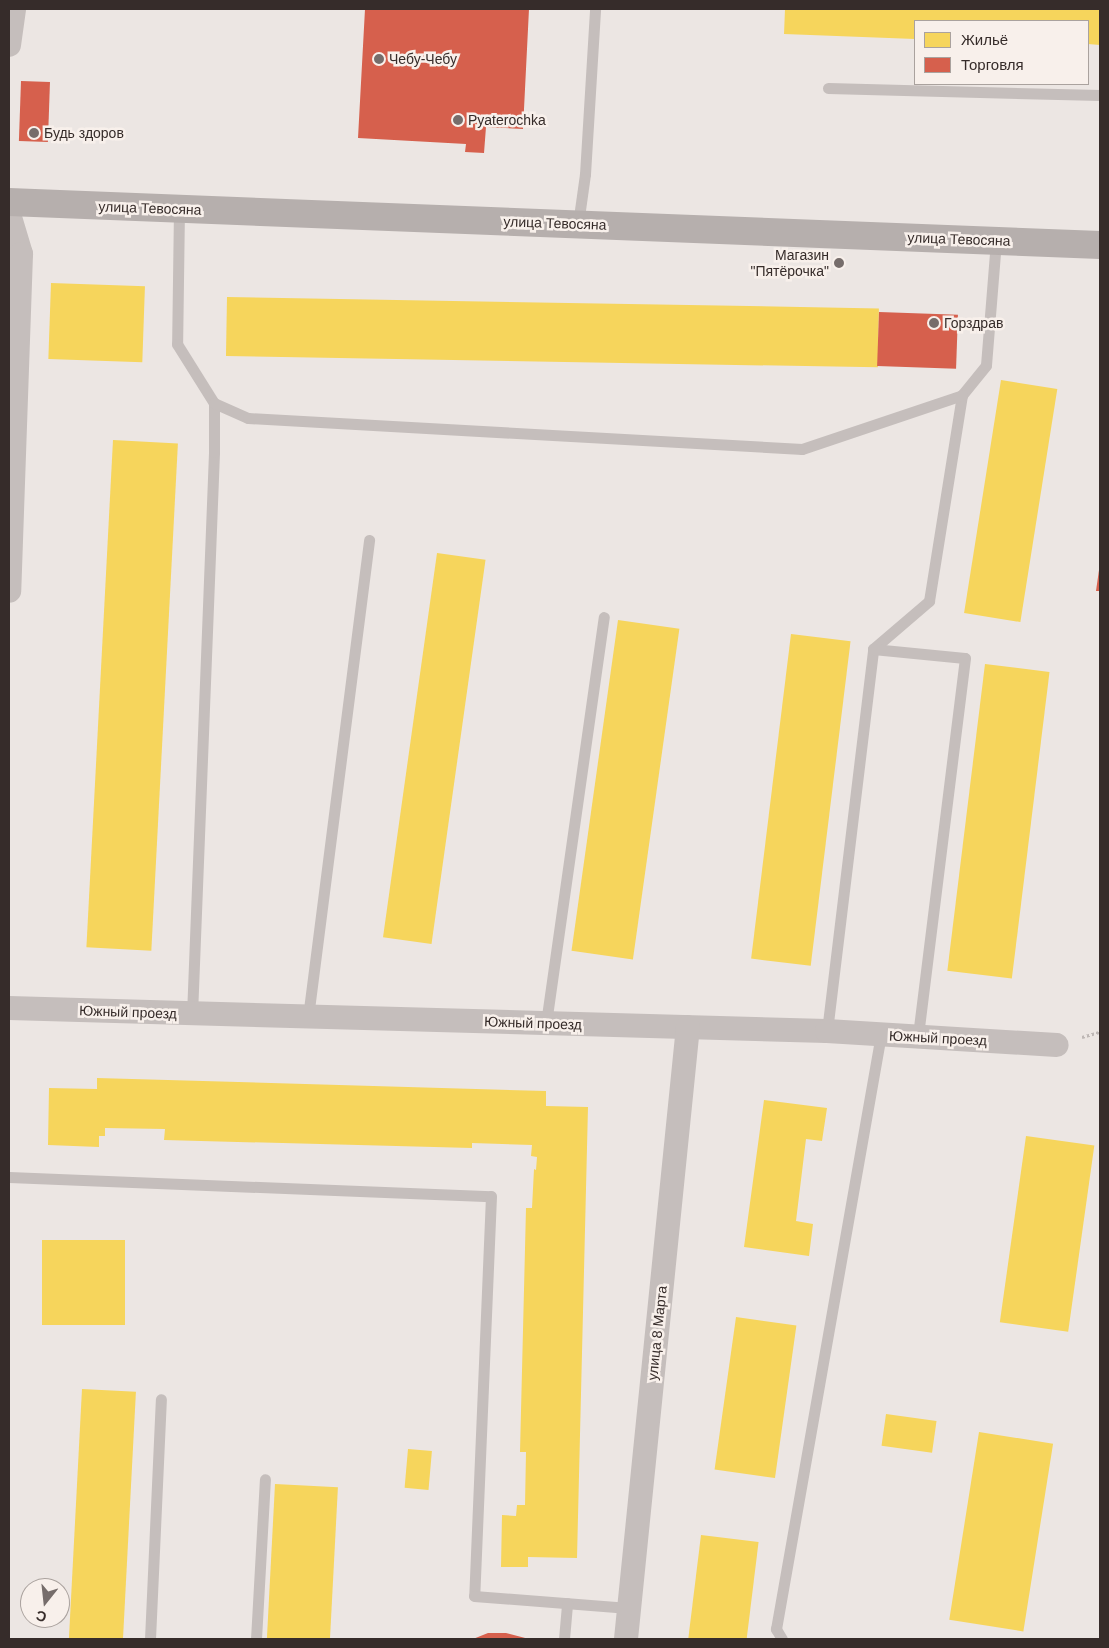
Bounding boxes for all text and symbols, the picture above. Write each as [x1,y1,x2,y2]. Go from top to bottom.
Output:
legend [914,20,1089,85]
text: Жильё [961,31,1008,48]
place label: Чебу-Чебу [389,51,457,67]
marker: Чебу-Чебу [373,53,385,65]
text: Торговля [961,56,1024,73]
place label: Pyaterochka [468,112,546,128]
marker: Pyaterochka [452,114,464,126]
place label: Будь здоров [44,125,124,141]
marker: Будь здоров [28,127,40,139]
street label: улица Тевосяна [98,198,202,218]
street label: улица Тевосяна [503,213,607,233]
street label: улица Тевосяна [907,229,1011,249]
place label: Магазин "Пятёрочка" [750,247,829,280]
marker: Магазин "Пятёрочка" [833,257,845,269]
place label: Горздрав [944,315,1003,331]
marker: Горздрав [928,317,940,329]
street label: Южный проезд [79,1002,177,1022]
street label: Южный проезд [484,1013,582,1033]
street label: Южный проезд [889,1027,987,1049]
street label: улица 8 Марта [644,1285,670,1381]
north arrow [20,1578,70,1628]
text: С [34,1607,48,1626]

